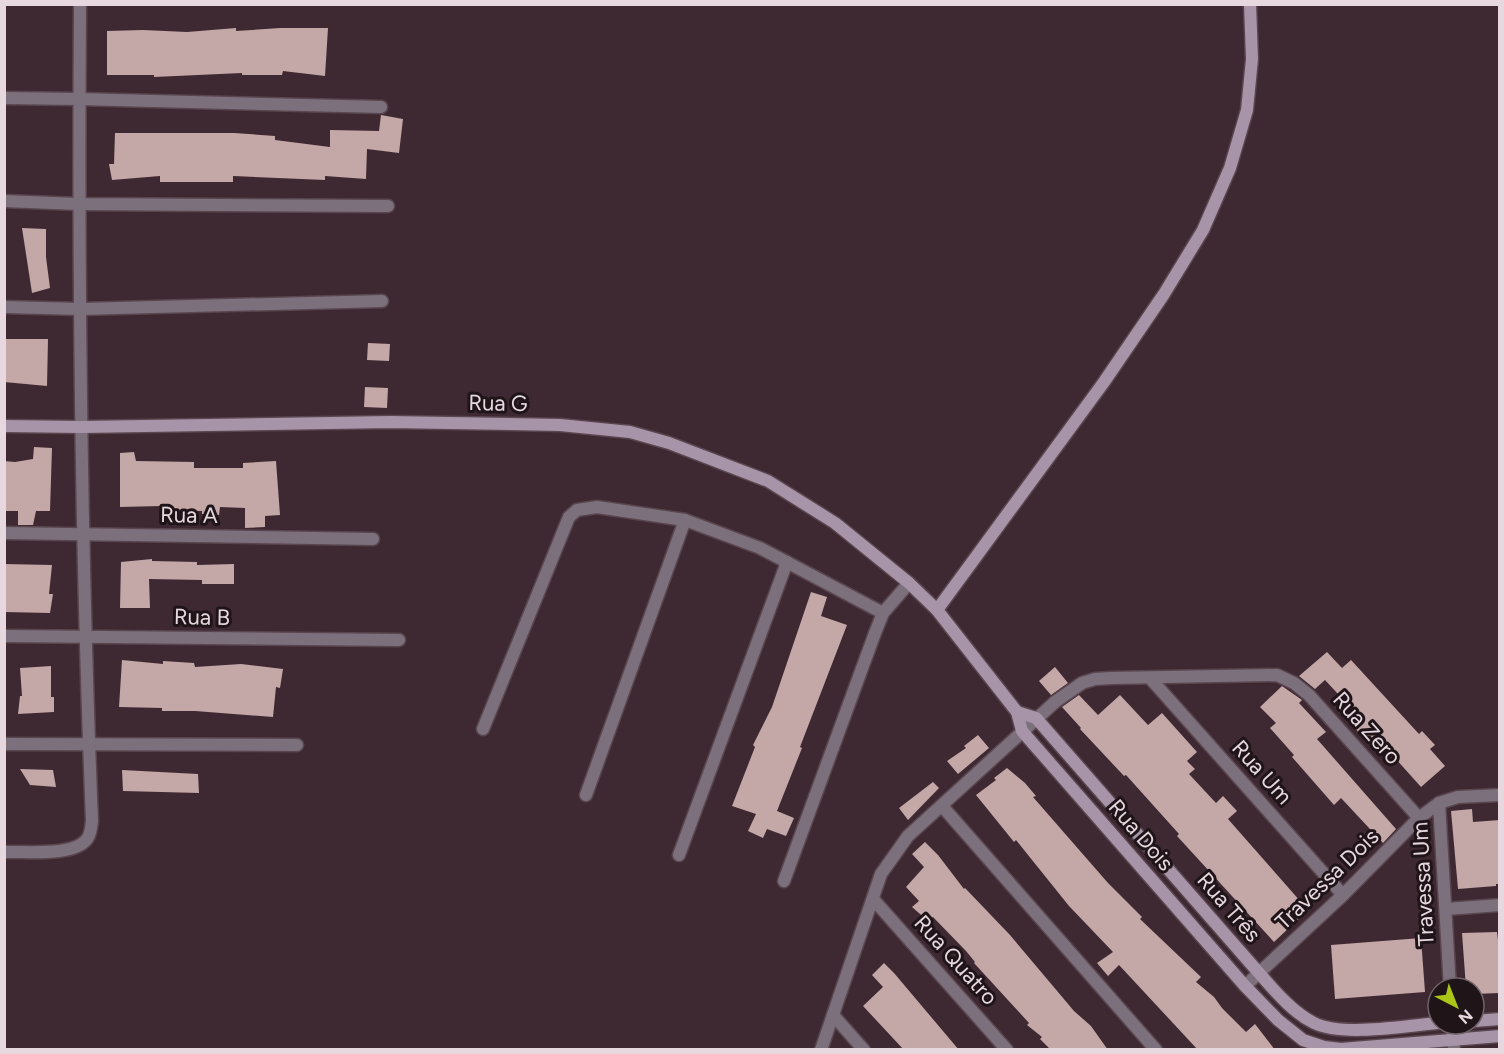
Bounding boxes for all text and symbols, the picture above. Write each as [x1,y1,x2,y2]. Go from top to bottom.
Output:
street label: Rua G [468,389,528,417]
street label: Rua A [160,501,218,529]
street label: Rua B [174,603,230,631]
street label: Rua Zero [1327,686,1407,770]
street label: Rua Um [1226,734,1298,810]
street label: Rua Dois [1103,794,1179,876]
street label: Travessa Um [1406,821,1440,947]
street label: Travessa Dois [1270,823,1384,935]
street label: Rua Três [1191,867,1267,947]
street label: Rua Quatro [909,909,1003,1011]
north arrow [1426,976,1486,1036]
text: N [1455,1006,1477,1028]

